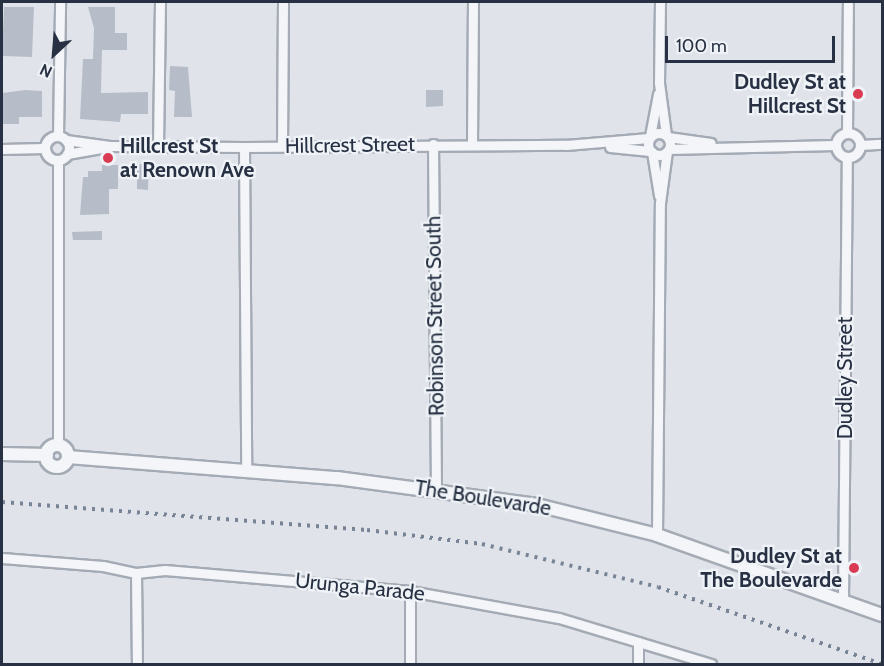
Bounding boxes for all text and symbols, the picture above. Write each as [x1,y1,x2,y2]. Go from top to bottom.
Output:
north arrow [24,24,84,84]
scale bar [668,24,838,62]
text: 100 m [676,35,727,57]
text: N [37,60,55,82]
place label: Dudley St at Hillcrest St [734,69,846,119]
marker: Dudley St at Hillcrest St [851,87,865,101]
street label: Hillcrest Street [285,131,415,159]
place label: Hillcrest St at Renown Ave [120,133,254,183]
marker: Hillcrest St at Renown Ave [101,151,115,165]
street label: Robinson Street South [421,216,449,416]
street label: Dudley Street [832,317,858,439]
street label: The Boulevarde [413,475,553,521]
place label: Dudley St at The Boulevarde [700,543,842,593]
marker: Dudley St at The Boulevarde [847,561,861,575]
street label: Urunga Parade [294,568,426,606]

